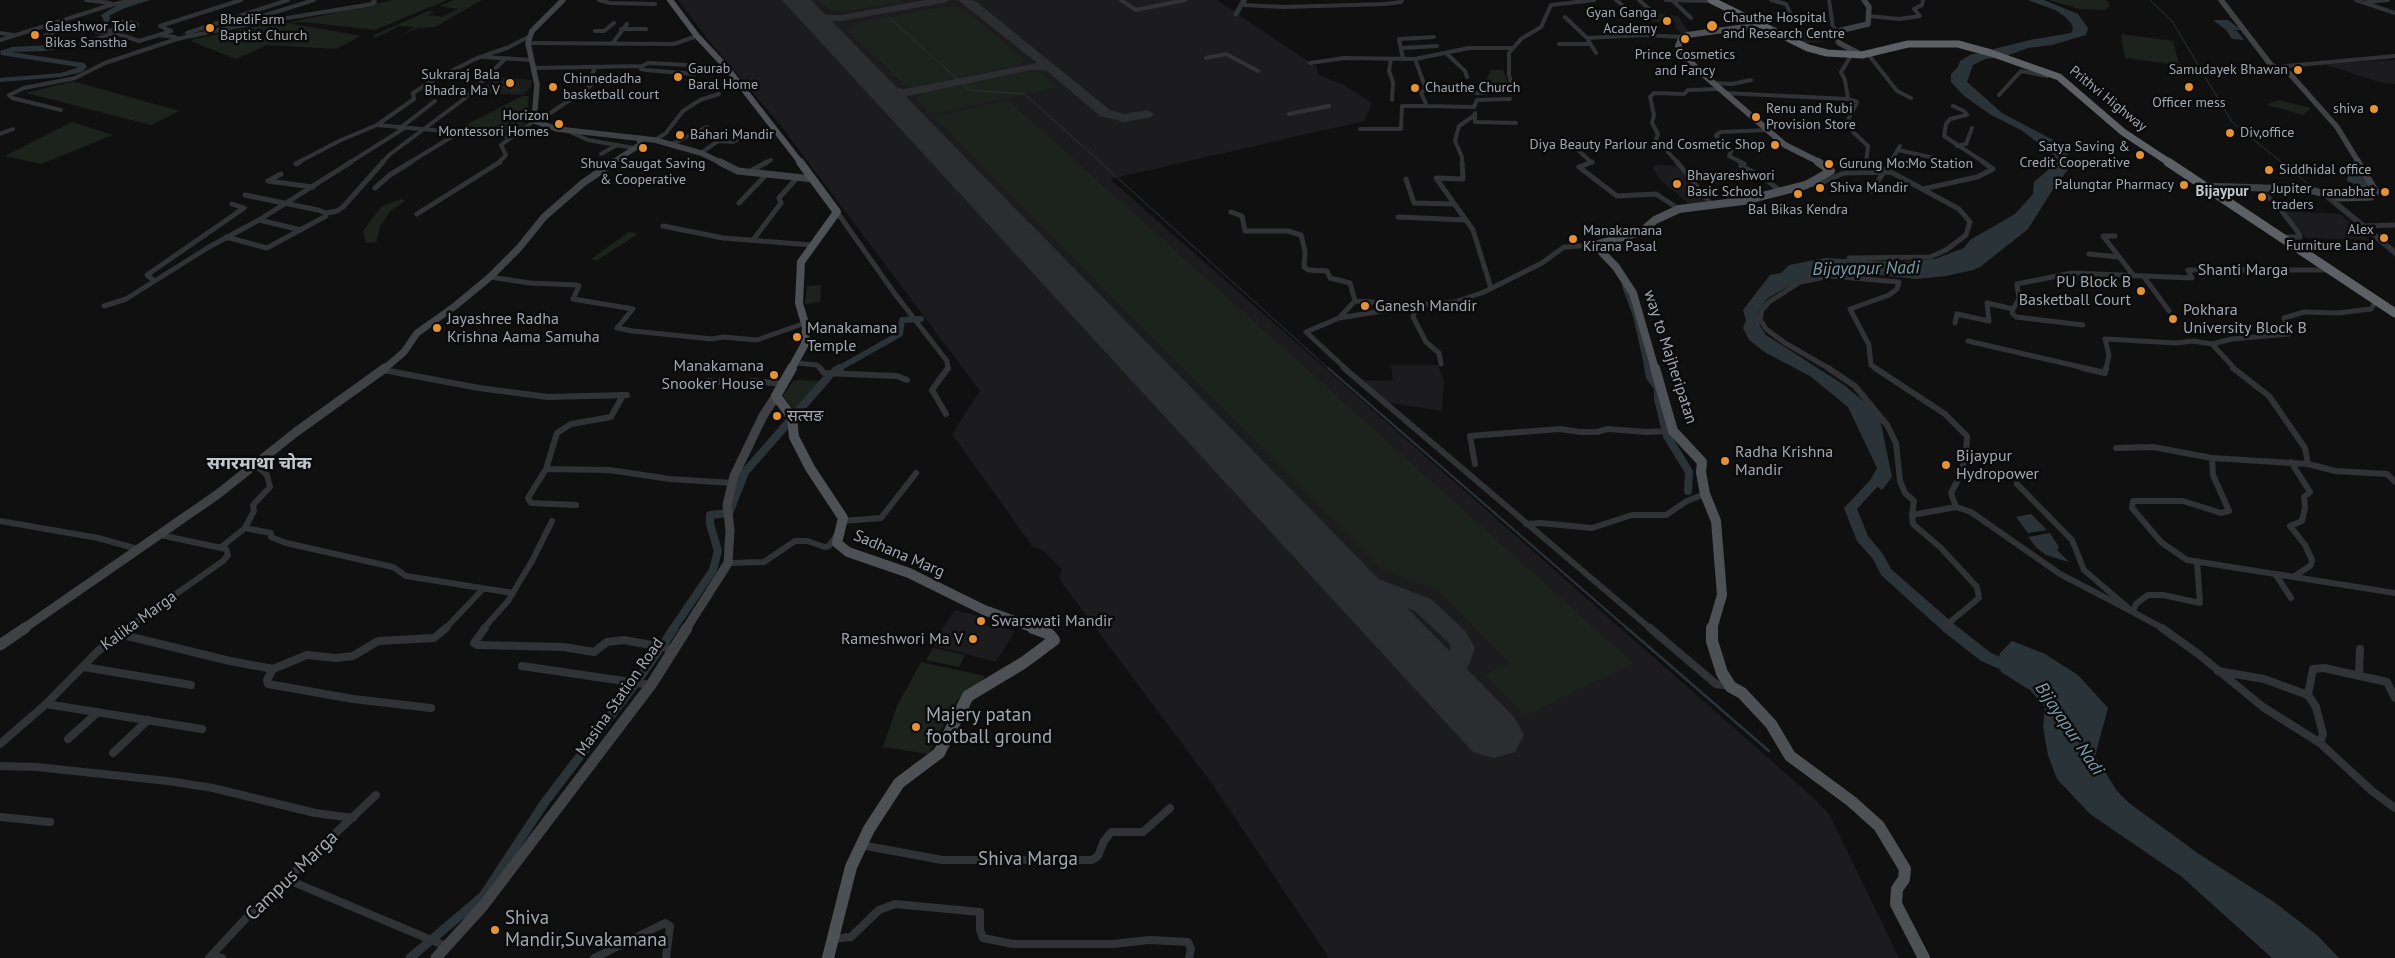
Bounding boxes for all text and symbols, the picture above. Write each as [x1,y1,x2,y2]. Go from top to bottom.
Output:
place label: Gyan Ganga Academy [1586,5,1657,38]
place label: Chauthe Hospital and Research Centre [1723,10,1845,42]
place label: BhediFarm Baptist Church [220,12,307,44]
marker: Gyan Ganga Academy [1661,15,1673,27]
place label: Galeshwor Tole Bikas Sanstha [45,19,136,52]
marker: Chauthe Hospital and Research Centre [1705,19,1719,33]
marker: BhediFarm Baptist Church [204,22,216,34]
marker: Galeshwor Tole Bikas Sanstha [29,29,41,41]
marker: Prince Cosmetics and Fancy [1679,33,1691,45]
place label: Prince Cosmetics and Fancy [1635,47,1735,80]
place label: Gaurab Baral Home [688,61,758,94]
place label: Samudayek Bhawan [2169,62,2288,78]
street label: Prithvi Highway [2066,63,2150,135]
marker: Samudayek Bhawan [2292,64,2304,76]
place label: Sukraraj Bala Bhadra Ma V [421,67,500,100]
place label: Chinnedadha basketball court [563,71,659,104]
marker: Gaurab Baral Home [672,71,684,83]
marker: Sukraraj Bala Bhadra Ma V [504,77,516,89]
place label: Chauthe Church [1425,80,1520,96]
marker: Chinnedadha basketball court [547,81,559,93]
marker: Officer mess [2183,81,2195,93]
marker: Chauthe Church [1409,82,1421,94]
place label: Officer mess [2152,95,2226,111]
place label: Renu and Rubi Provision Store [1766,101,1856,134]
place label: shiva [2333,101,2364,117]
marker: shiva [2368,103,2380,115]
place label: Horizon Montessori Homes [438,108,549,140]
marker: Renu and Rubi Provision Store [1750,111,1762,123]
marker: Horizon Montessori Homes [553,118,565,130]
place label: Div,office [2240,125,2294,141]
place label: Bahari Mandir [690,127,774,143]
marker: Div,office [2224,127,2236,139]
marker: Bahari Mandir [674,129,686,141]
place label: Diya Beauty Parlour and Cosmetic Shop [1529,137,1765,153]
marker: Diya Beauty Parlour and Cosmetic Shop [1769,139,1781,151]
place label: Satya Saving & Credit Cooperative [2019,139,2130,172]
marker: Shuva Saugat Saving & Cooperative [637,142,649,154]
marker: Satya Saving & Credit Cooperative [2134,149,2146,161]
place label: Shuva Saugat Saving & Cooperative [581,156,705,188]
place label: Gurung Mo:Mo Station [1839,156,1973,172]
marker: Gurung Mo:Mo Station [1823,158,1835,170]
place label: Siddhidal office [2279,162,2371,178]
marker: Siddhidal office [2263,164,2275,176]
place label: Bhayareshwori Basic School [1687,168,1775,200]
place label: Palungtar Pharmacy [2055,177,2174,193]
marker: Bhayareshwori Basic School [1671,178,1683,190]
marker: Palungtar Pharmacy [2178,179,2190,191]
place label: Shiva Mandir [1830,180,1908,196]
place label: Jupiter traders [2272,181,2314,213]
marker: Shiva Mandir [1814,182,1826,194]
district label: Bijaypur [2196,183,2248,201]
place label: ranabhat [2322,184,2375,200]
marker: ranabhat [2379,186,2391,198]
marker: Bal Bikas Kendra [1792,188,1804,200]
marker: Jupiter traders [2256,191,2268,203]
place label: Bal Bikas Kendra [1748,202,1848,218]
place label: Alex Furniture Land [2286,222,2374,254]
place label: Manakamana Kirana Pasal [1583,223,1662,256]
marker: Alex Furniture Land [2378,232,2390,244]
marker: Manakamana Kirana Pasal [1567,233,1579,245]
water label: Bijayapur Nadi [1812,257,1920,281]
street label: Shanti Marga [2198,260,2288,280]
place label: PU Block B Basketball Court [2019,272,2131,310]
marker: PU Block B Basketball Court [2135,285,2147,297]
street label: way to Majheripatan [1639,288,1701,426]
place label: Ganesh Mandir [1375,296,1477,316]
marker: Ganesh Mandir [1359,300,1371,312]
place label: Pokhara University Block B [2183,300,2307,338]
place label: Jayashree Radha Krishna Aama Samuha [447,309,600,347]
marker: Pokhara University Block B [2167,313,2179,325]
place label: Manakamana Temple [807,318,897,356]
marker: Jayashree Radha Krishna Aama Samuha [431,322,443,334]
marker: Manakamana Temple [791,331,803,343]
place label: Manakamana Snooker House [661,356,764,394]
marker: Manakamana Snooker House [768,369,780,381]
place label: सत्सङ [787,406,823,426]
marker: सत्सङ [771,410,783,422]
place label: Radha Krishna Mandir [1735,442,1833,480]
place label: Bijaypur Hydropower [1956,446,2039,484]
district label: सगरमाथा चोक [207,453,311,475]
marker: Radha Krishna Mandir [1719,455,1731,467]
marker: Bijaypur Hydropower [1940,459,1952,471]
street label: Sadhana Marg [850,526,948,582]
street label: Kalika Marga [98,587,180,655]
place label: Swarswati Mandir [991,611,1113,631]
marker: Swarswati Mandir [975,615,987,627]
place label: Rameshwori Ma V [841,629,963,649]
marker: Rameshwori Ma V [967,633,979,645]
street label: Masina Station Road [572,634,668,760]
water label: Bijayapur Nadi [2030,678,2108,780]
place label: Majery patan football ground [926,705,1052,749]
marker: Majery patan football ground [910,721,922,733]
street label: Campus Marga [241,826,343,926]
street label: Shiva Marga [978,849,1078,871]
place label: Shiva Mandir,Suvakamana [505,908,667,952]
marker: Shiva Mandir,Suvakamana [489,924,501,936]

